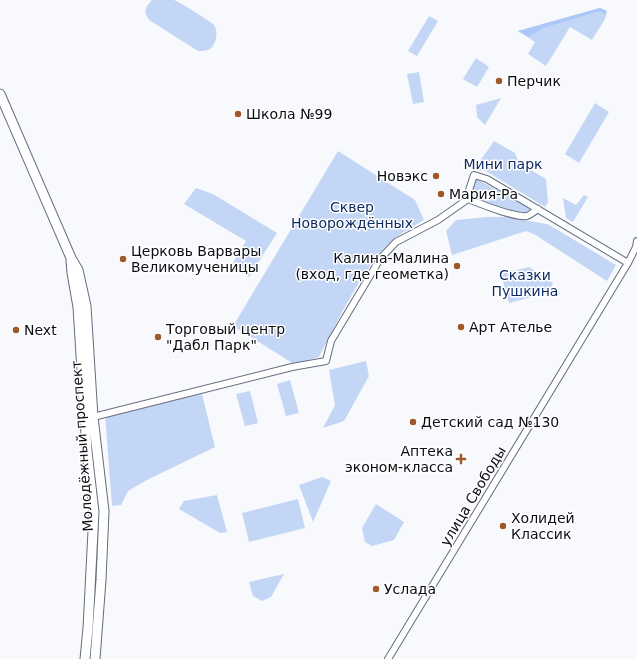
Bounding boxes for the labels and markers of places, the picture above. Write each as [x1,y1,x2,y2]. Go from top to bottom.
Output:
place label: Перчик [507,73,561,89]
marker: Перчик [494,76,504,86]
place label: Школа №99 [246,106,332,122]
marker: Школа №99 [233,109,243,119]
place label: Новэкс [377,168,428,184]
marker: Новэкс [431,171,441,181]
place label: Мария-Ра [449,186,518,202]
marker: Мария-Ра [436,189,446,199]
place label: Церковь Варвары Великомученицы [131,243,261,275]
place label: Калина-Малина (вход, где геометка) [295,250,449,282]
marker: Церковь Варвары Великомученицы [118,254,128,264]
marker: Калина-Малина (вход, где геометка) [452,261,462,271]
place label: Арт Ателье [469,319,552,335]
place label: Торговый центр "Дабл Парк" [165,321,285,353]
place label: Next [24,322,57,338]
marker: Арт Ателье [456,322,466,332]
marker: Next [11,325,21,335]
marker: Торговый центр "Дабл Парк" [153,332,163,342]
place label: Детский сад №130 [421,414,559,430]
marker: Детский сад №130 [408,417,418,427]
place label: Аптека эконом-класса [345,443,453,475]
marker: Аптека эконом-класса [456,454,466,464]
place label: Холидей Классик [511,510,575,542]
marker: Холидей Классик [498,521,508,531]
place label: Услада [384,581,436,597]
marker: Услада [371,584,381,594]

